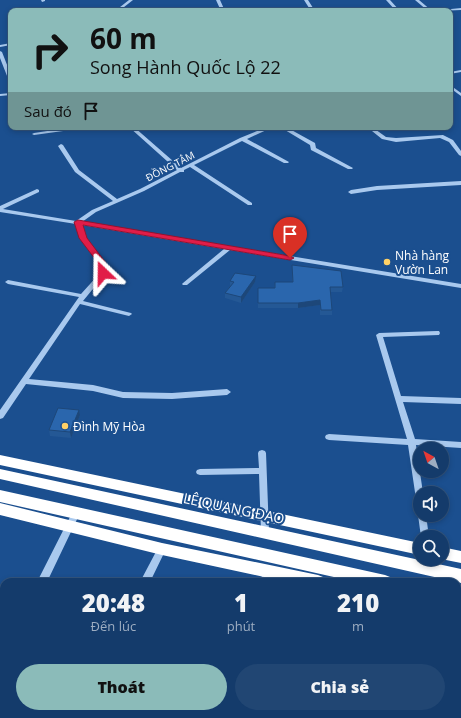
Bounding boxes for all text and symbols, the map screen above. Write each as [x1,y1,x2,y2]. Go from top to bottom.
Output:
text: 60 m [90,19,157,57]
icon: right [24,24,76,76]
text: Song Hành Quốc Lộ 22 [90,55,281,79]
icon: arrive [80,100,102,122]
text: Sau đó [24,101,72,121]
street label: ĐỒNG TÂM [143,148,197,184]
pin [273,217,307,258]
icon: arrive [279,223,301,245]
place label: Nhà hàng Vườn Lan [395,247,450,278]
position arrow [82,252,124,294]
marker: Nhà hàng Vườn Lan [382,257,392,267]
place label: Đình Mỹ Hòa [73,418,145,435]
marker: Đình Mỹ Hòa [60,421,70,431]
north arrow [413,442,449,478]
map controls [413,442,449,566]
button: sound [413,486,449,522]
street label: LÊ QUANG ĐẠO [182,488,286,528]
button: search [413,530,449,566]
text: 20:48 [82,586,145,619]
text: 1 [234,586,248,619]
text: 210 [337,586,379,619]
text: Đến lúc [91,617,136,635]
text: phút [227,617,255,635]
text: m [352,617,364,635]
button: Thoát [16,664,227,710]
button: Chia sẻ [235,664,445,710]

